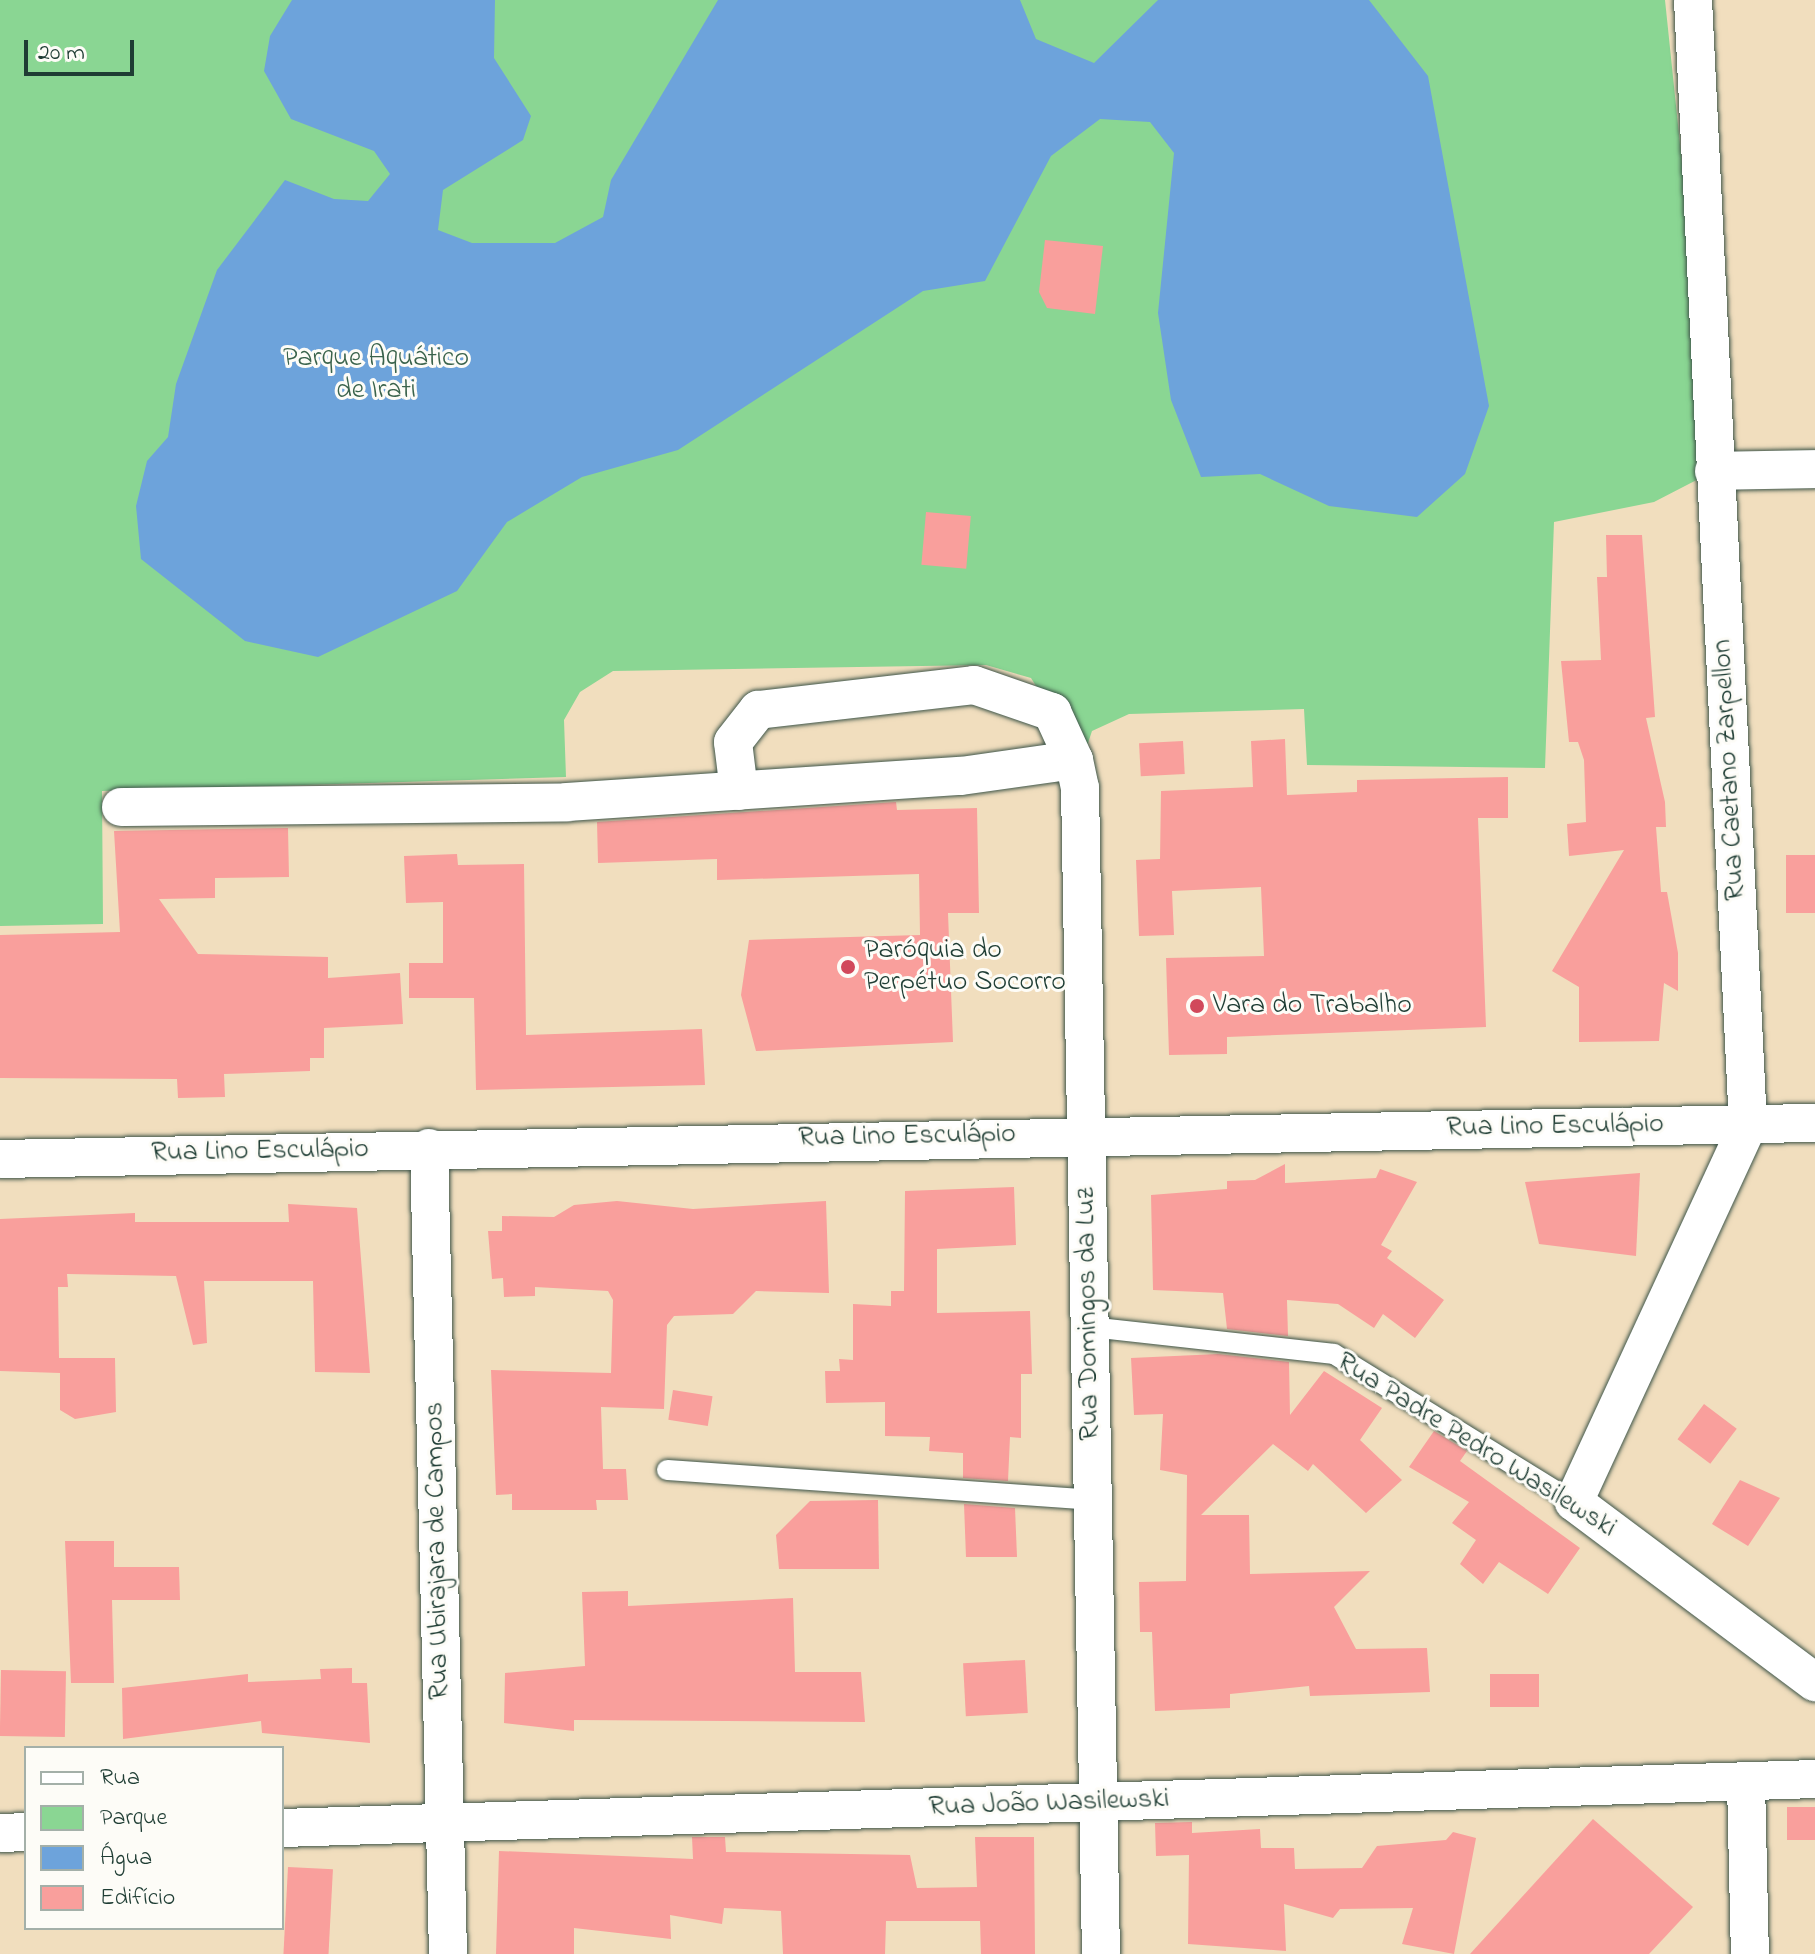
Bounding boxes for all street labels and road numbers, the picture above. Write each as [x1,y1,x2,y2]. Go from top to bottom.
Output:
street label: Rua Caetano Zarpellon [1706,638,1754,902]
street label: Rua Lino Esculápio [1446,1108,1664,1146]
street label: Rua Lino Esculápio [798,1118,1016,1156]
street label: Rua Lino Esculápio [151,1133,369,1171]
street label: Rua Domingos da Luz [1070,1187,1108,1441]
street label: Rua Padre Pedro Wasilewski [1330,1346,1622,1546]
street label: Rua Ubirajara de Campos [419,1402,457,1700]
street label: Rua João Wasilewski [928,1783,1170,1825]

